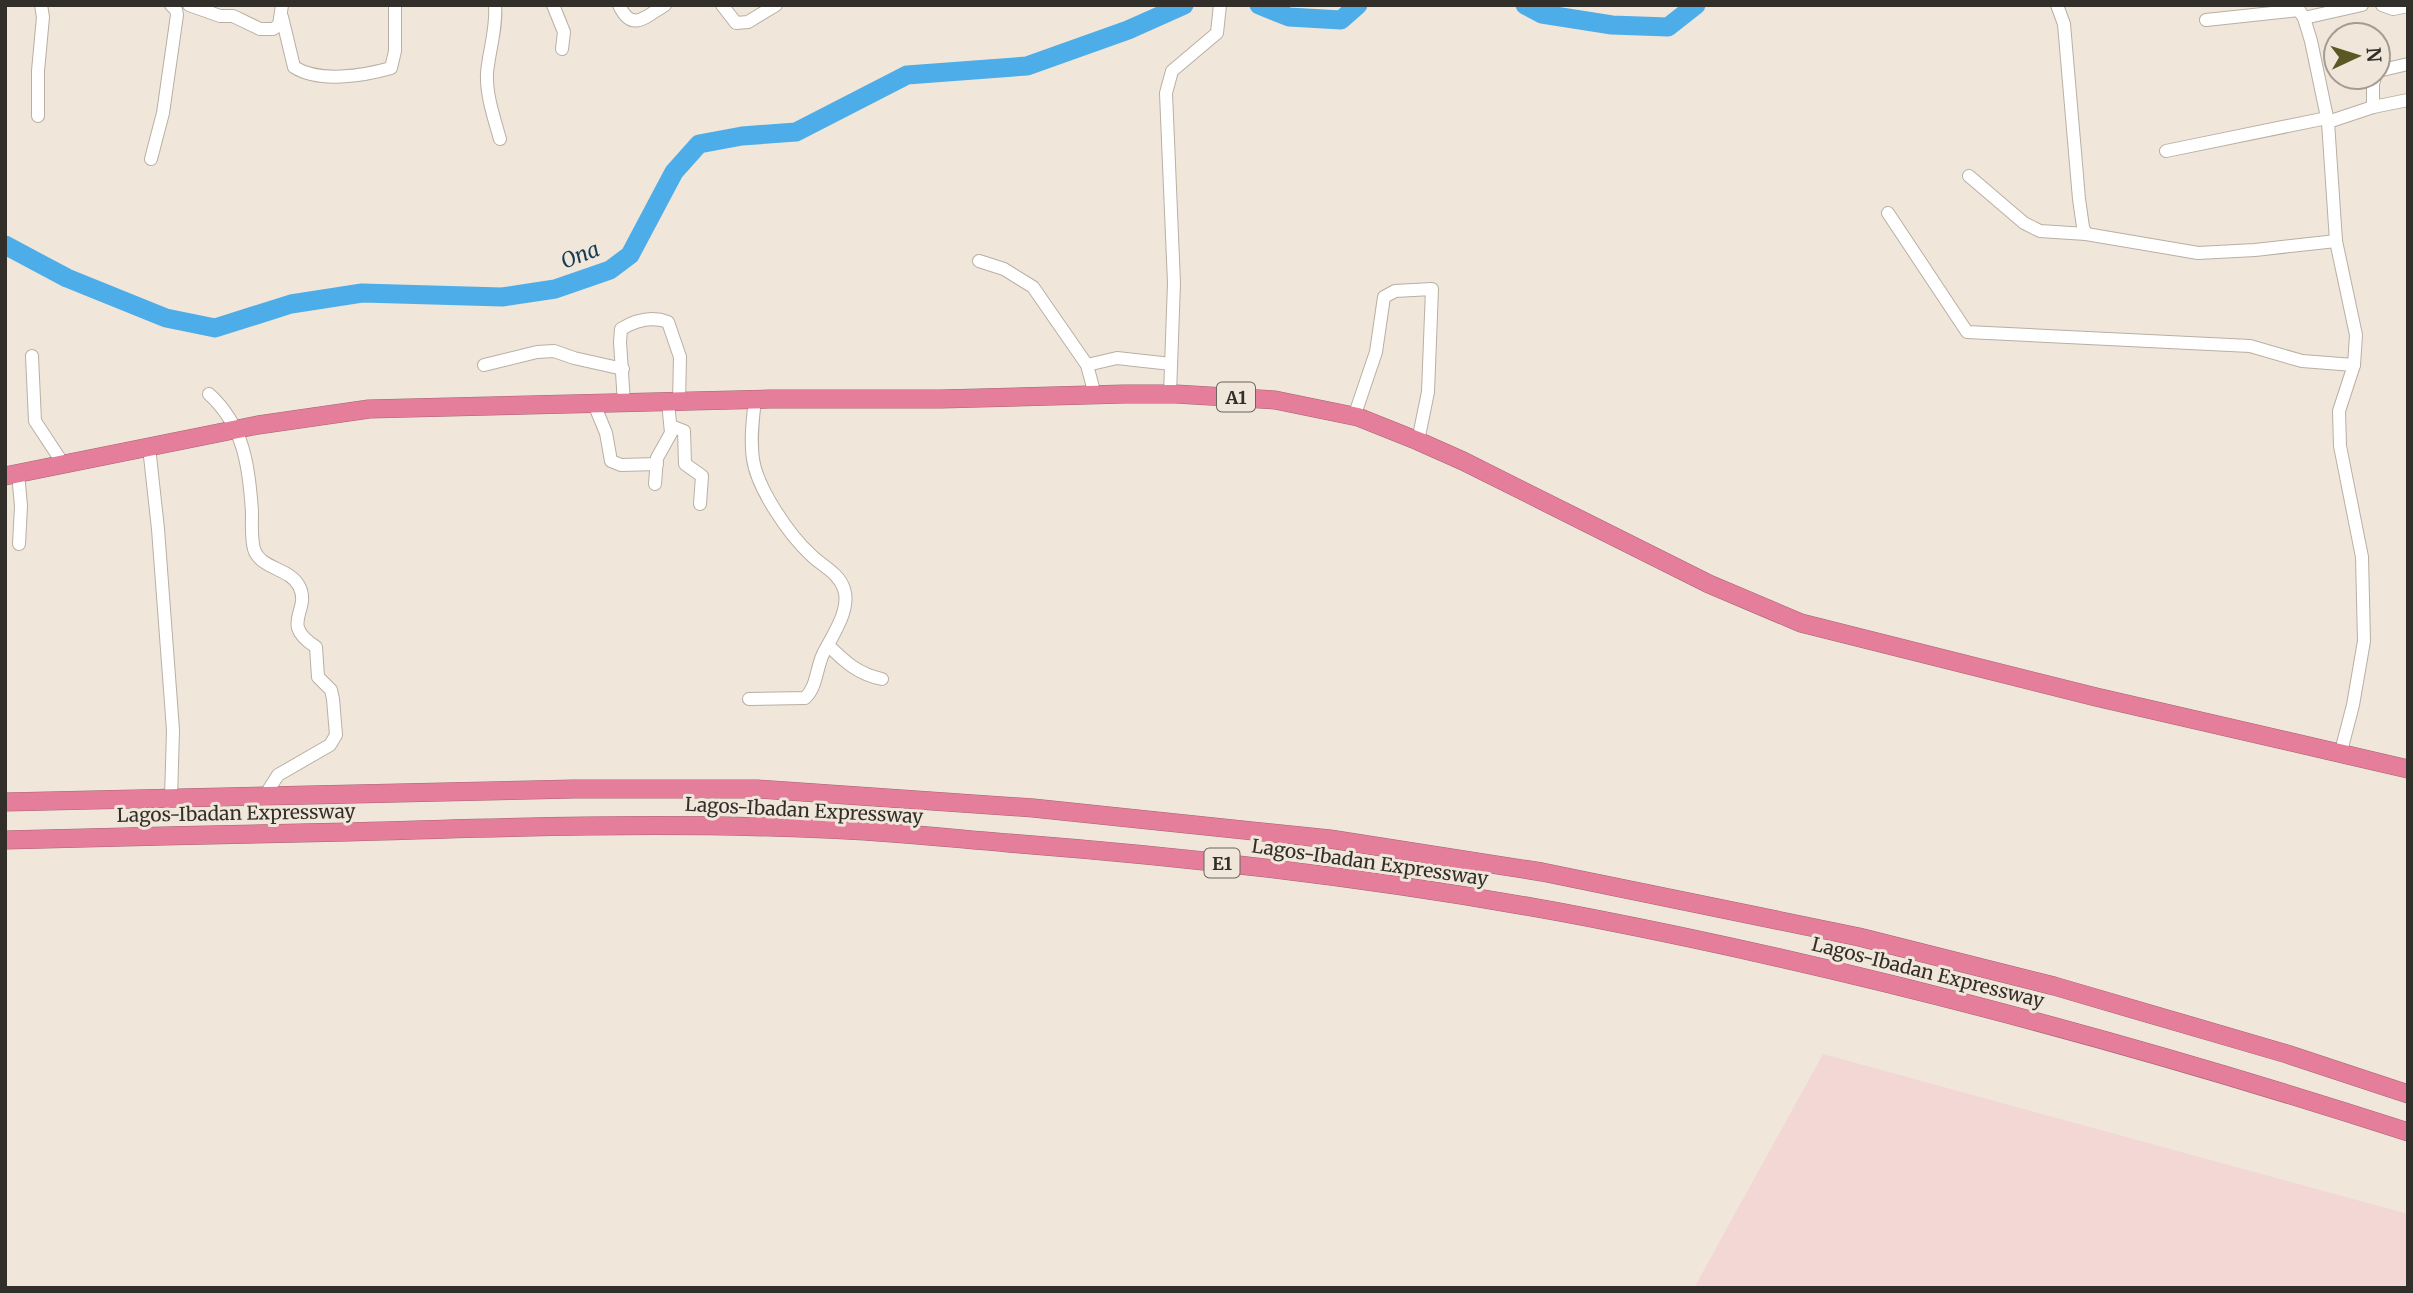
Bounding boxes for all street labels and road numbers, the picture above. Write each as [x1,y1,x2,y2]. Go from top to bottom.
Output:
road number: A1 [1217,382,1255,412]
street label: Lagos-Ibadan Expressway [684,792,924,828]
street label: Lagos-Ibadan Expressway [116,799,356,827]
street label: Lagos-Ibadan Expressway [1250,833,1490,891]
road number: E1 [1204,848,1240,878]
street label: Lagos-Ibadan Expressway [1809,931,2047,1013]

